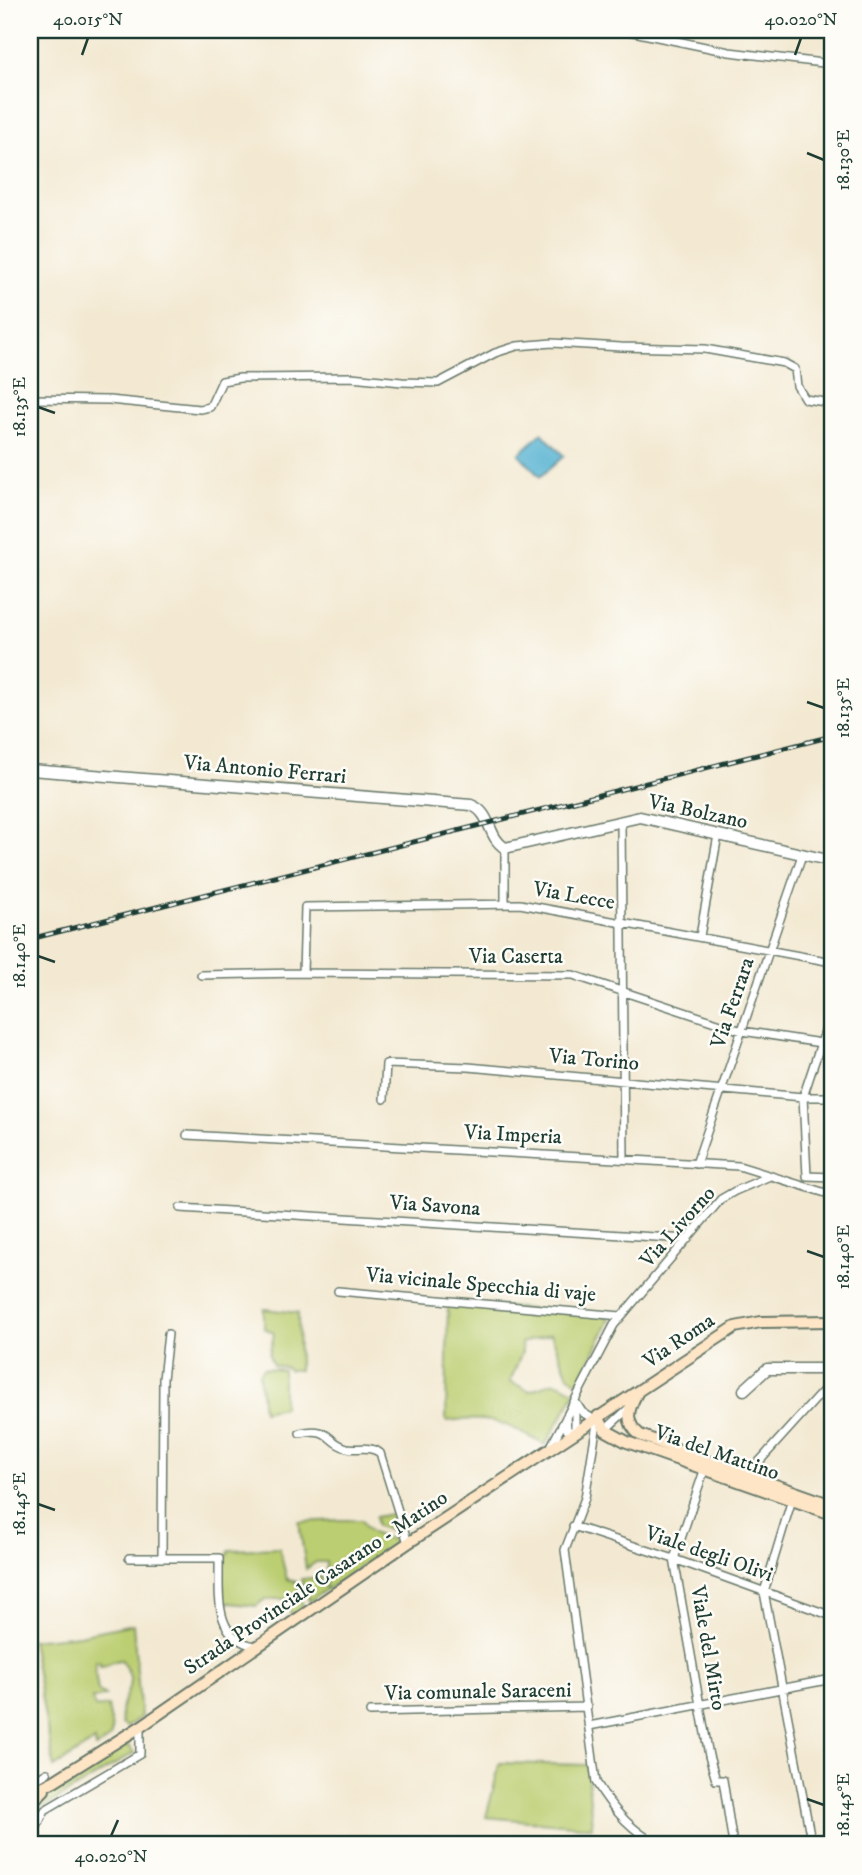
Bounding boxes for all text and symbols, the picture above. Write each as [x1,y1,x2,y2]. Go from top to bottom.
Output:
text: 40.015°N [53,9,123,31]
text: 40.020°N [764,9,838,31]
text: 18.130°E [833,129,855,191]
text: 18.135°E [9,376,31,437]
text: 18.135°E [833,677,855,738]
street label: Via Antonio Ferrari [182,750,347,790]
street label: Via Bolzano [645,789,750,835]
street label: Via Lecce [530,876,617,916]
text: 18.140°E [9,923,31,989]
street label: Via Caserta [468,944,563,970]
street label: Via Ferrara [705,954,761,1053]
street label: Via Torino [547,1043,640,1077]
street label: Via Imperia [462,1119,563,1151]
street label: Via Livorno [634,1181,721,1274]
street label: Via Savona [388,1190,481,1222]
text: 18.140°E [833,1224,855,1290]
street label: Via vicinale Specchia di vaje [364,1262,597,1308]
street label: Via Roma [637,1308,720,1375]
street label: Via del Mattino [650,1419,783,1486]
text: 18.145°E [9,1472,31,1536]
street label: Strada Provinciale Casarano - Matino [179,1485,453,1681]
street label: Viale degli Olivi [641,1520,776,1588]
street label: Viale del Mirto [684,1583,732,1712]
street label: Via comunale Saraceni [383,1677,572,1707]
text: 18.145°E [833,1773,855,1837]
text: 40.020°N [74,1846,148,1868]

